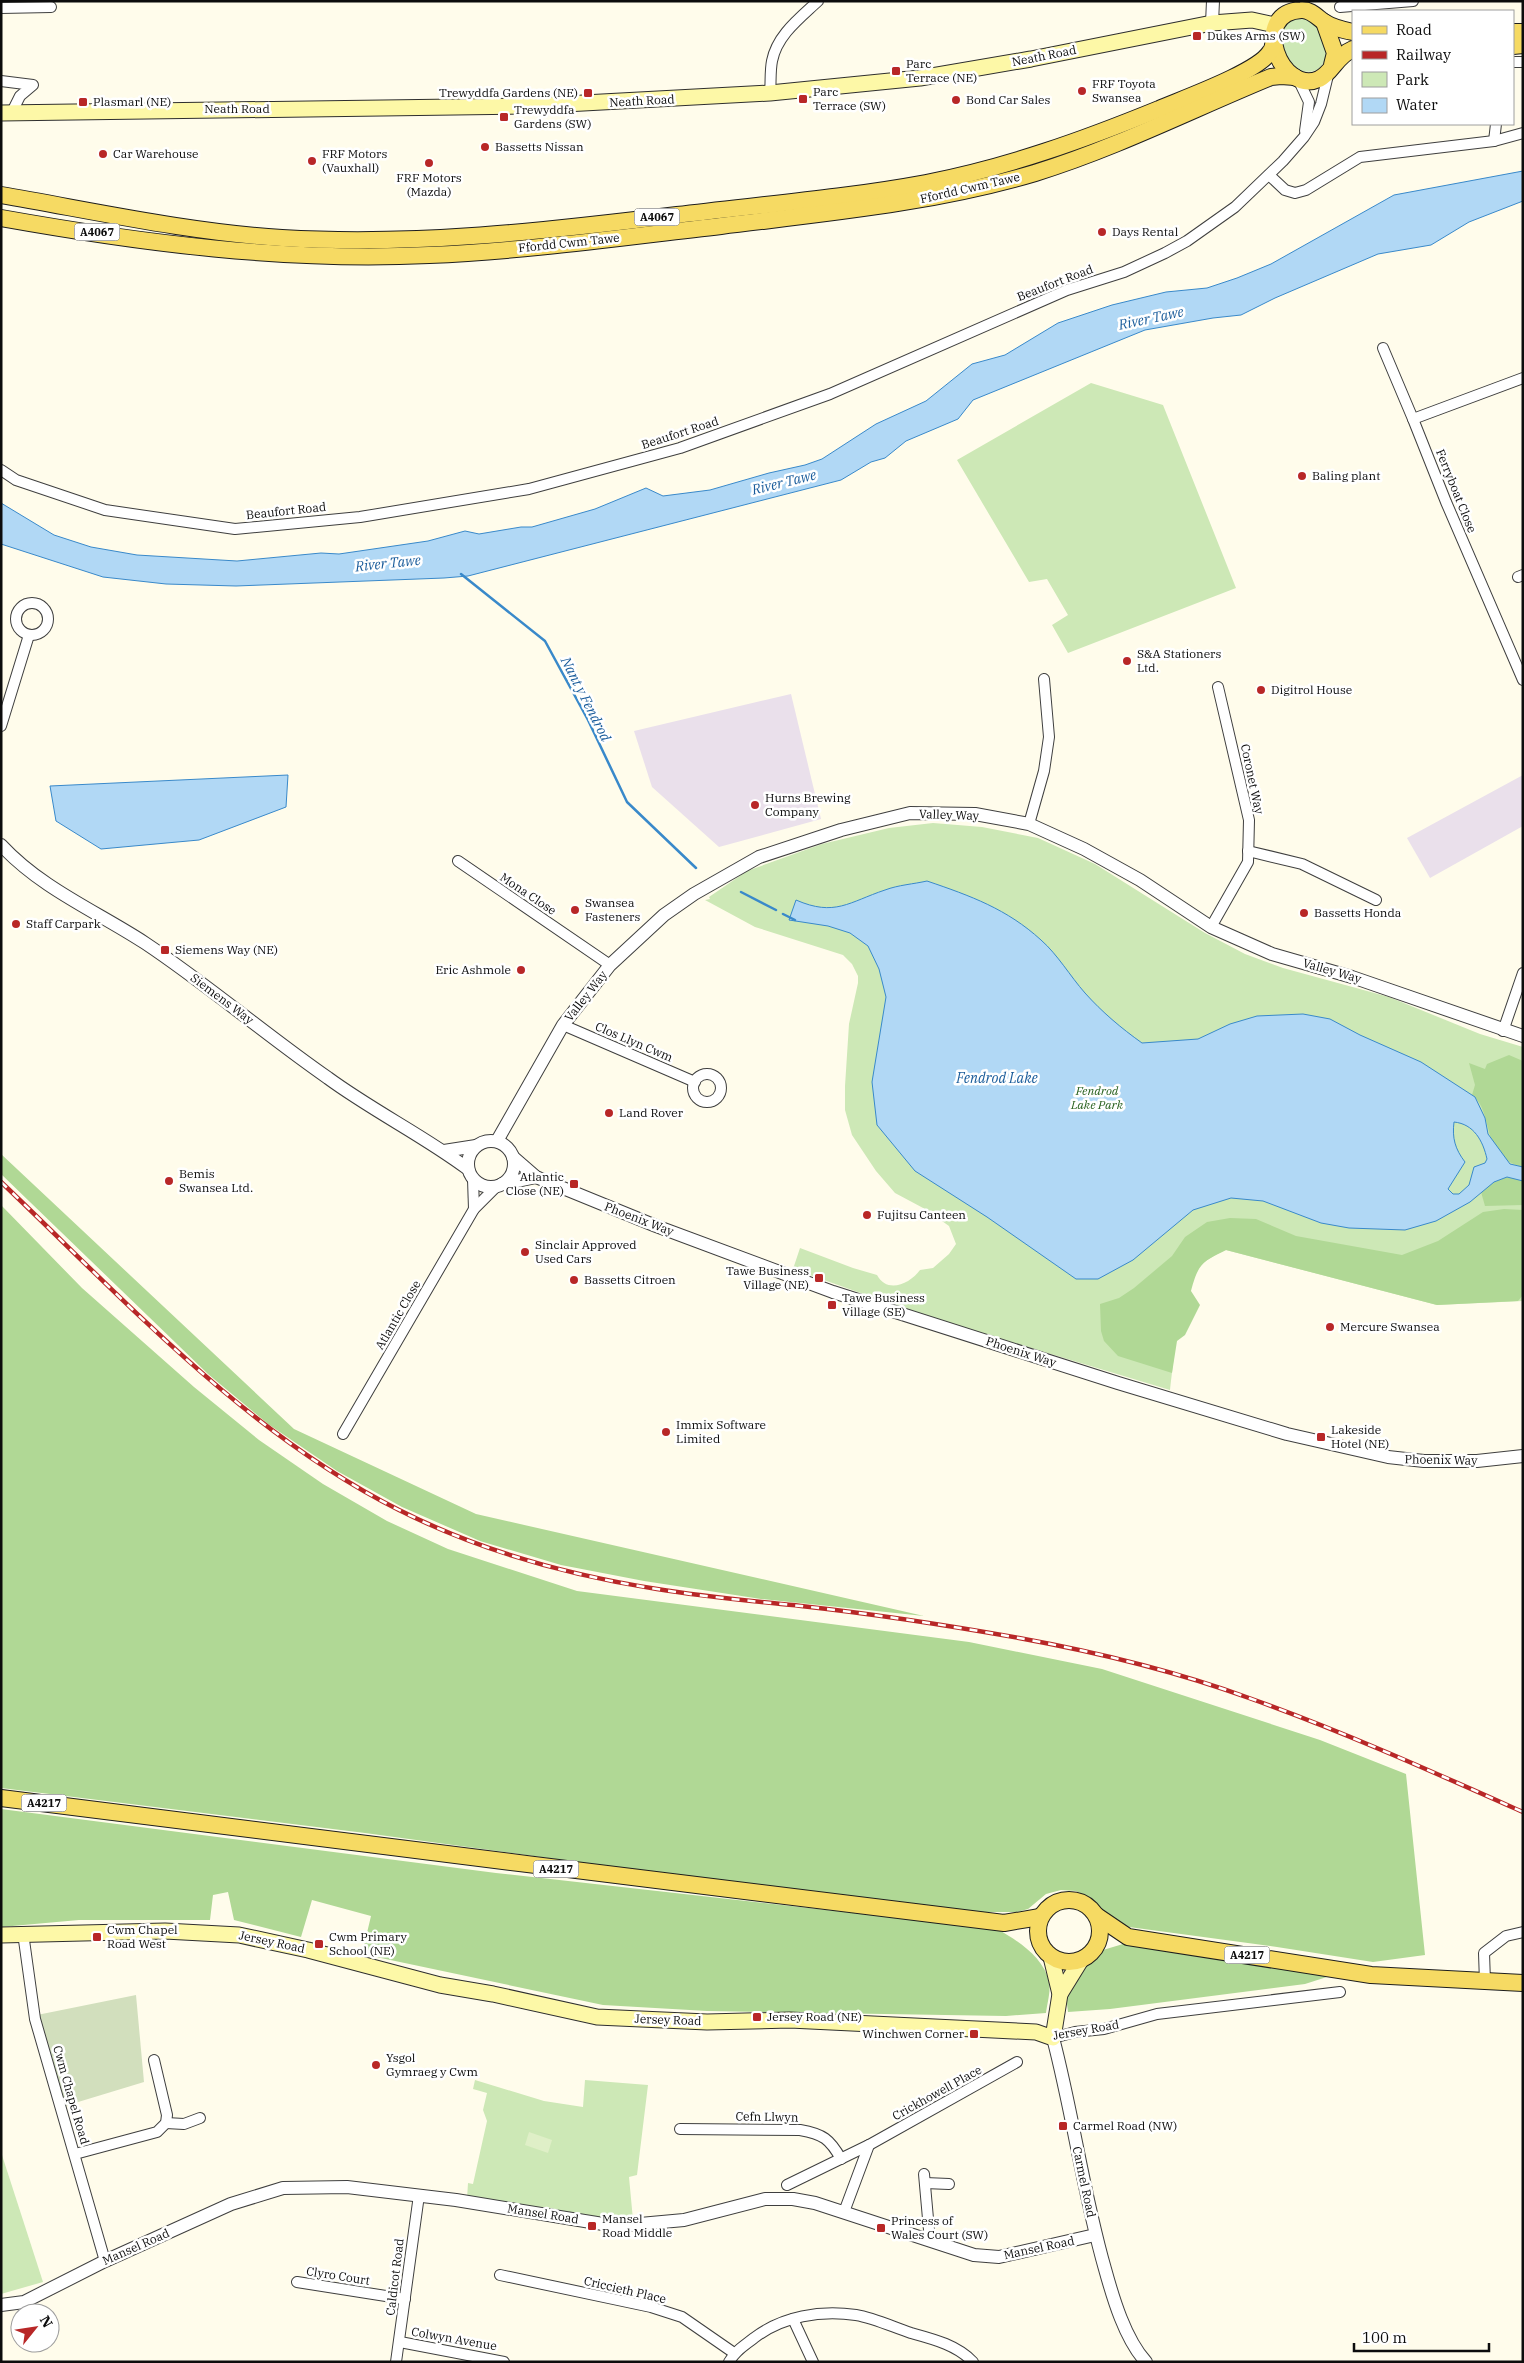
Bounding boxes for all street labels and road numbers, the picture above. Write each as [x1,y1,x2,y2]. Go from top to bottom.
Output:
street label: Neath Road [1010,42,1077,69]
street label: Neath Road [609,91,675,110]
street label: Neath Road [204,101,270,116]
street label: Ffordd Cwm Tawe [919,169,1021,206]
road number: A4067 [634,208,680,226]
road number: A4067 [74,223,120,240]
street label: Ffordd Cwm Tawe [518,230,620,255]
street label: Beaufort Road [1015,261,1095,304]
street label: Beaufort Road [639,413,720,452]
street label: Ferryboat Close [1433,447,1480,535]
street label: Beaufort Road [245,499,327,522]
street label: Coronet Way [1238,742,1267,816]
street label: Valley Way [919,806,980,823]
street label: Mona Close [497,869,559,918]
street label: Valley Way [1301,955,1364,986]
street label: Valley Way [561,967,610,1024]
street label: Siemens Way [188,970,257,1028]
street label: Clos Llyn Cwm [593,1018,676,1065]
street label: Phoenix Way [602,1198,676,1239]
street label: Atlantic Close [372,1277,423,1352]
street label: Phoenix Way [984,1333,1059,1370]
street label: Phoenix Way [1404,1451,1478,1468]
road number: A4217 [22,1795,66,1812]
road number: A4217 [534,1860,578,1878]
street label: Jersey Road [238,1927,307,1956]
road number: A4217 [1224,1946,1270,1964]
street label: Jersey Road [634,2011,702,2028]
street label: Jersey Road [1052,2016,1120,2043]
street label: Cwm Chapel Road [50,2044,93,2146]
street label: Crickhowell Place [889,2062,984,2123]
street label: Cefn Llwyn [735,2108,799,2125]
street label: Carmel Road [1070,2145,1099,2219]
street label: Mansel Road [506,2200,580,2227]
street label: Mansel Road [100,2225,172,2268]
street label: Mansel Road [1002,2233,1076,2262]
street label: Caldicot Road [382,2238,407,2316]
street label: Clyro Court [305,2263,371,2288]
street label: Criccieth Place [583,2273,668,2306]
street label: Colwyn Avenue [410,2324,498,2353]

